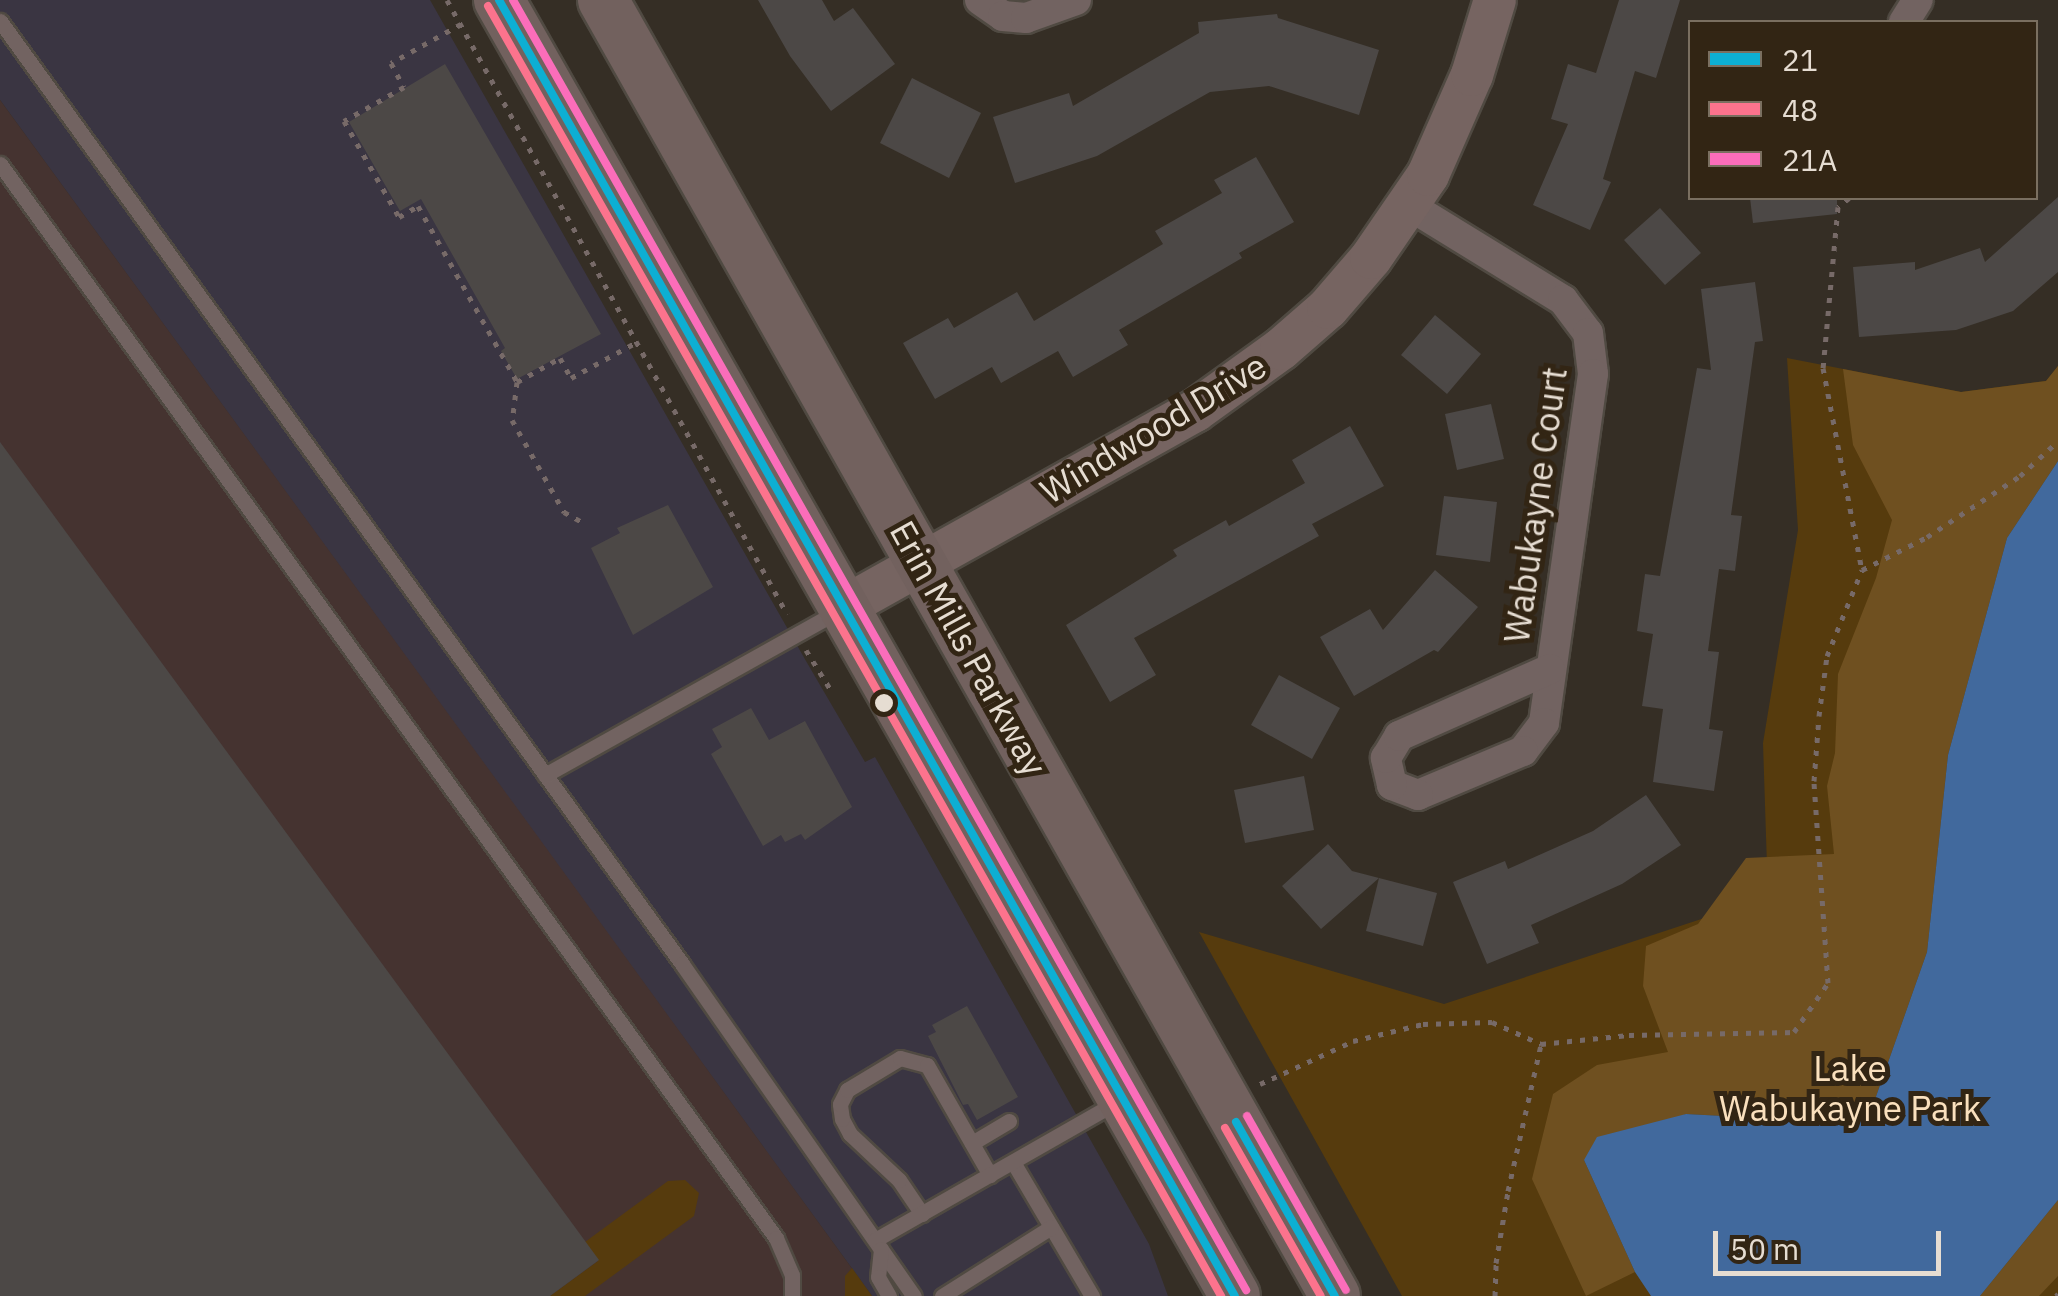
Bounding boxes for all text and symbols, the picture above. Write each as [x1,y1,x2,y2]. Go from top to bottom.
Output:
legend [1688,20,2038,200]
text: 21 [1782,40,1818,79]
text: 48 [1782,90,1818,129]
text: 21A [1782,140,1837,179]
street label: Windwood Drive [1033,344,1273,512]
street label: Wabukayne Court [1495,365,1575,645]
street label: Erin Mills Parkway [882,513,1056,783]
unlabelled marker [874,693,894,713]
park label: Lake Wabukayne Park [1719,1047,1981,1129]
scale bar [1718,1211,1946,1273]
text: 50 m [1730,1229,1799,1268]

